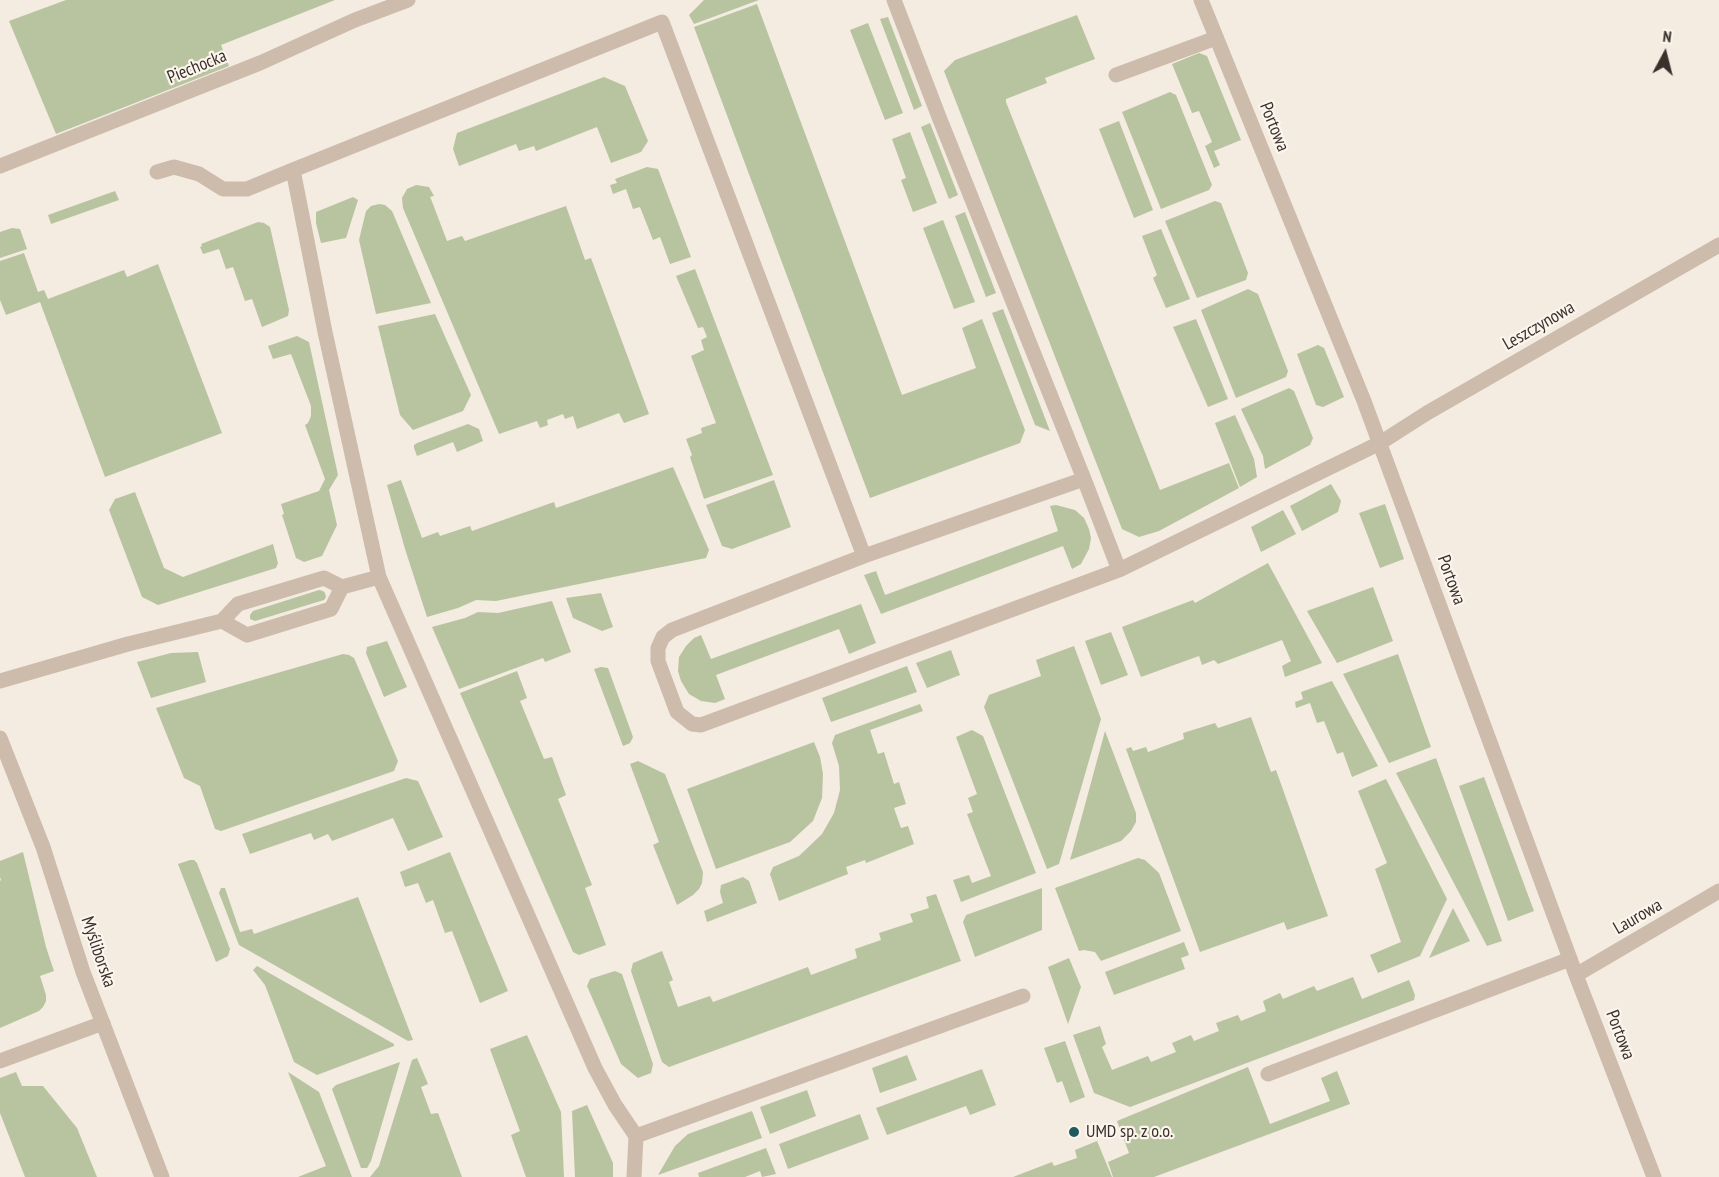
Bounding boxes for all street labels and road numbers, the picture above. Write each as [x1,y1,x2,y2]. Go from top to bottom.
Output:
street label: Piechocka [164,45,230,89]
street label: Portowa [1254,99,1294,155]
street label: Leszczynowa [1499,297,1579,355]
street label: Portowa [1432,552,1470,608]
street label: Laurowa [1610,894,1666,940]
street label: Myśliborska [76,914,120,990]
street label: Portowa [1601,1007,1639,1063]

